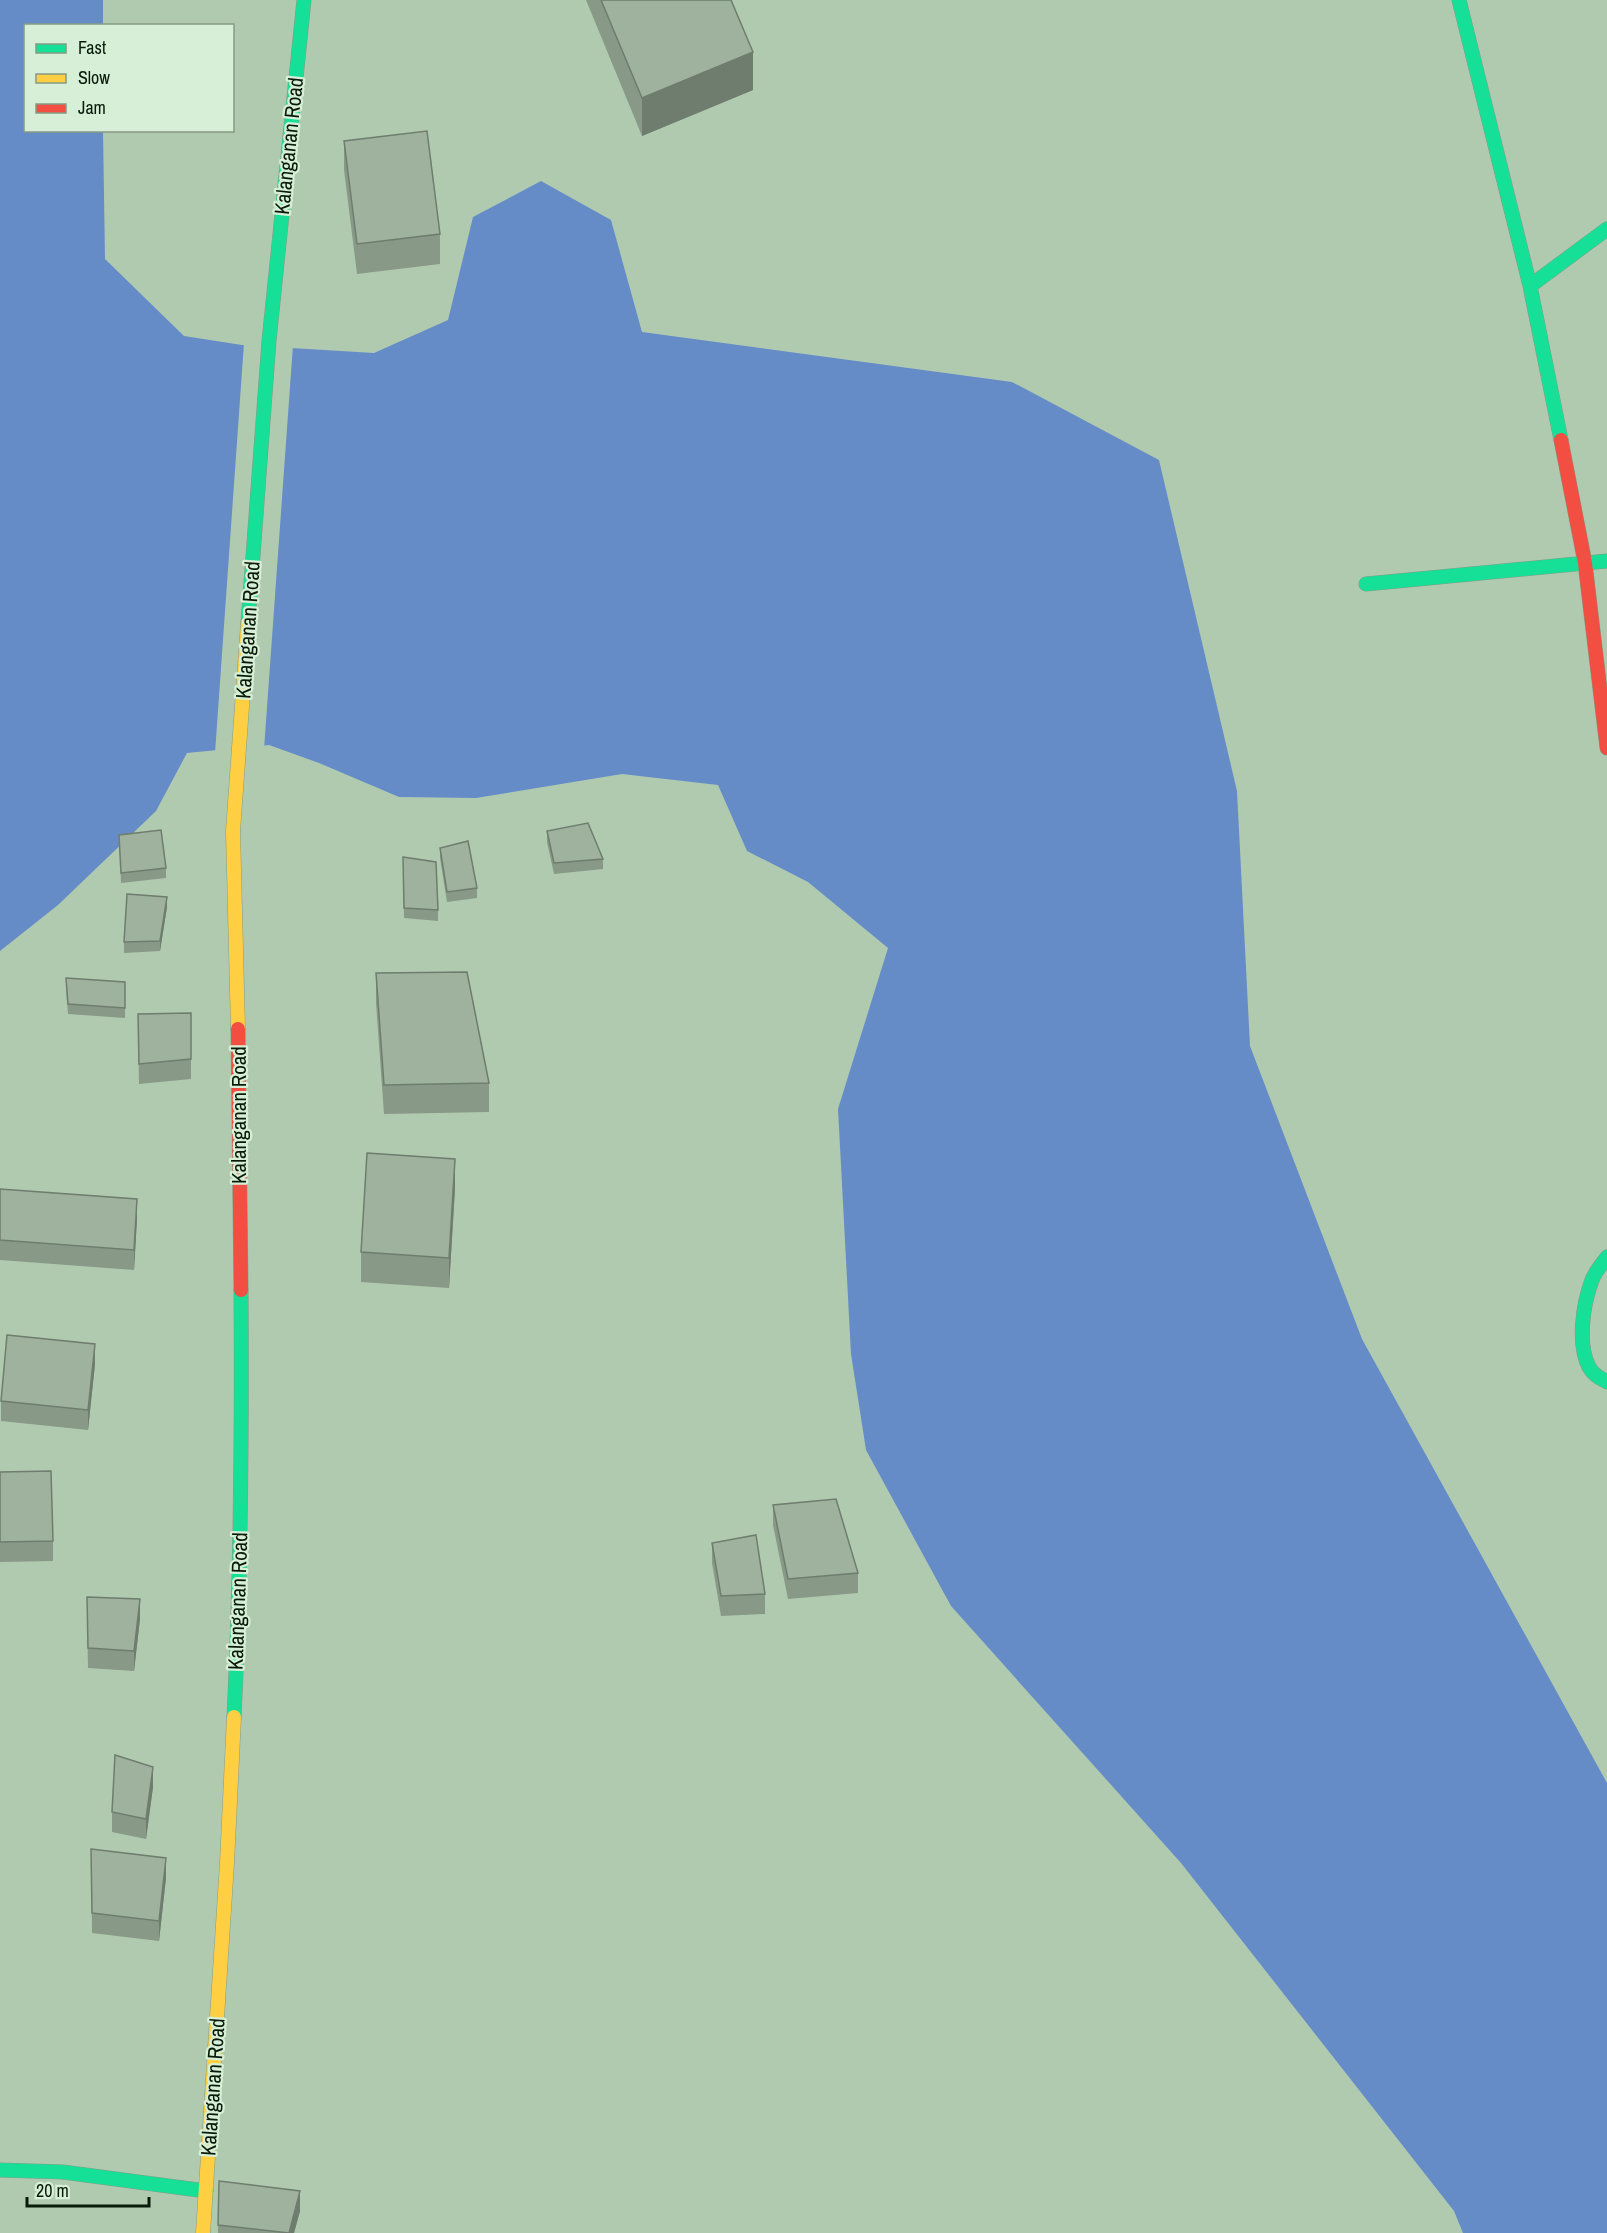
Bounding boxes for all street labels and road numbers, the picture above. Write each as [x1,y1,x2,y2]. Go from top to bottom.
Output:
street label: Kalanganan Road [267,76,310,216]
street label: Kalanganan Road [228,560,267,700]
street label: Kalanganan Road [224,1046,253,1184]
street label: Kalanganan Road [221,1532,254,1670]
street label: Kalanganan Road [193,2017,232,2157]

